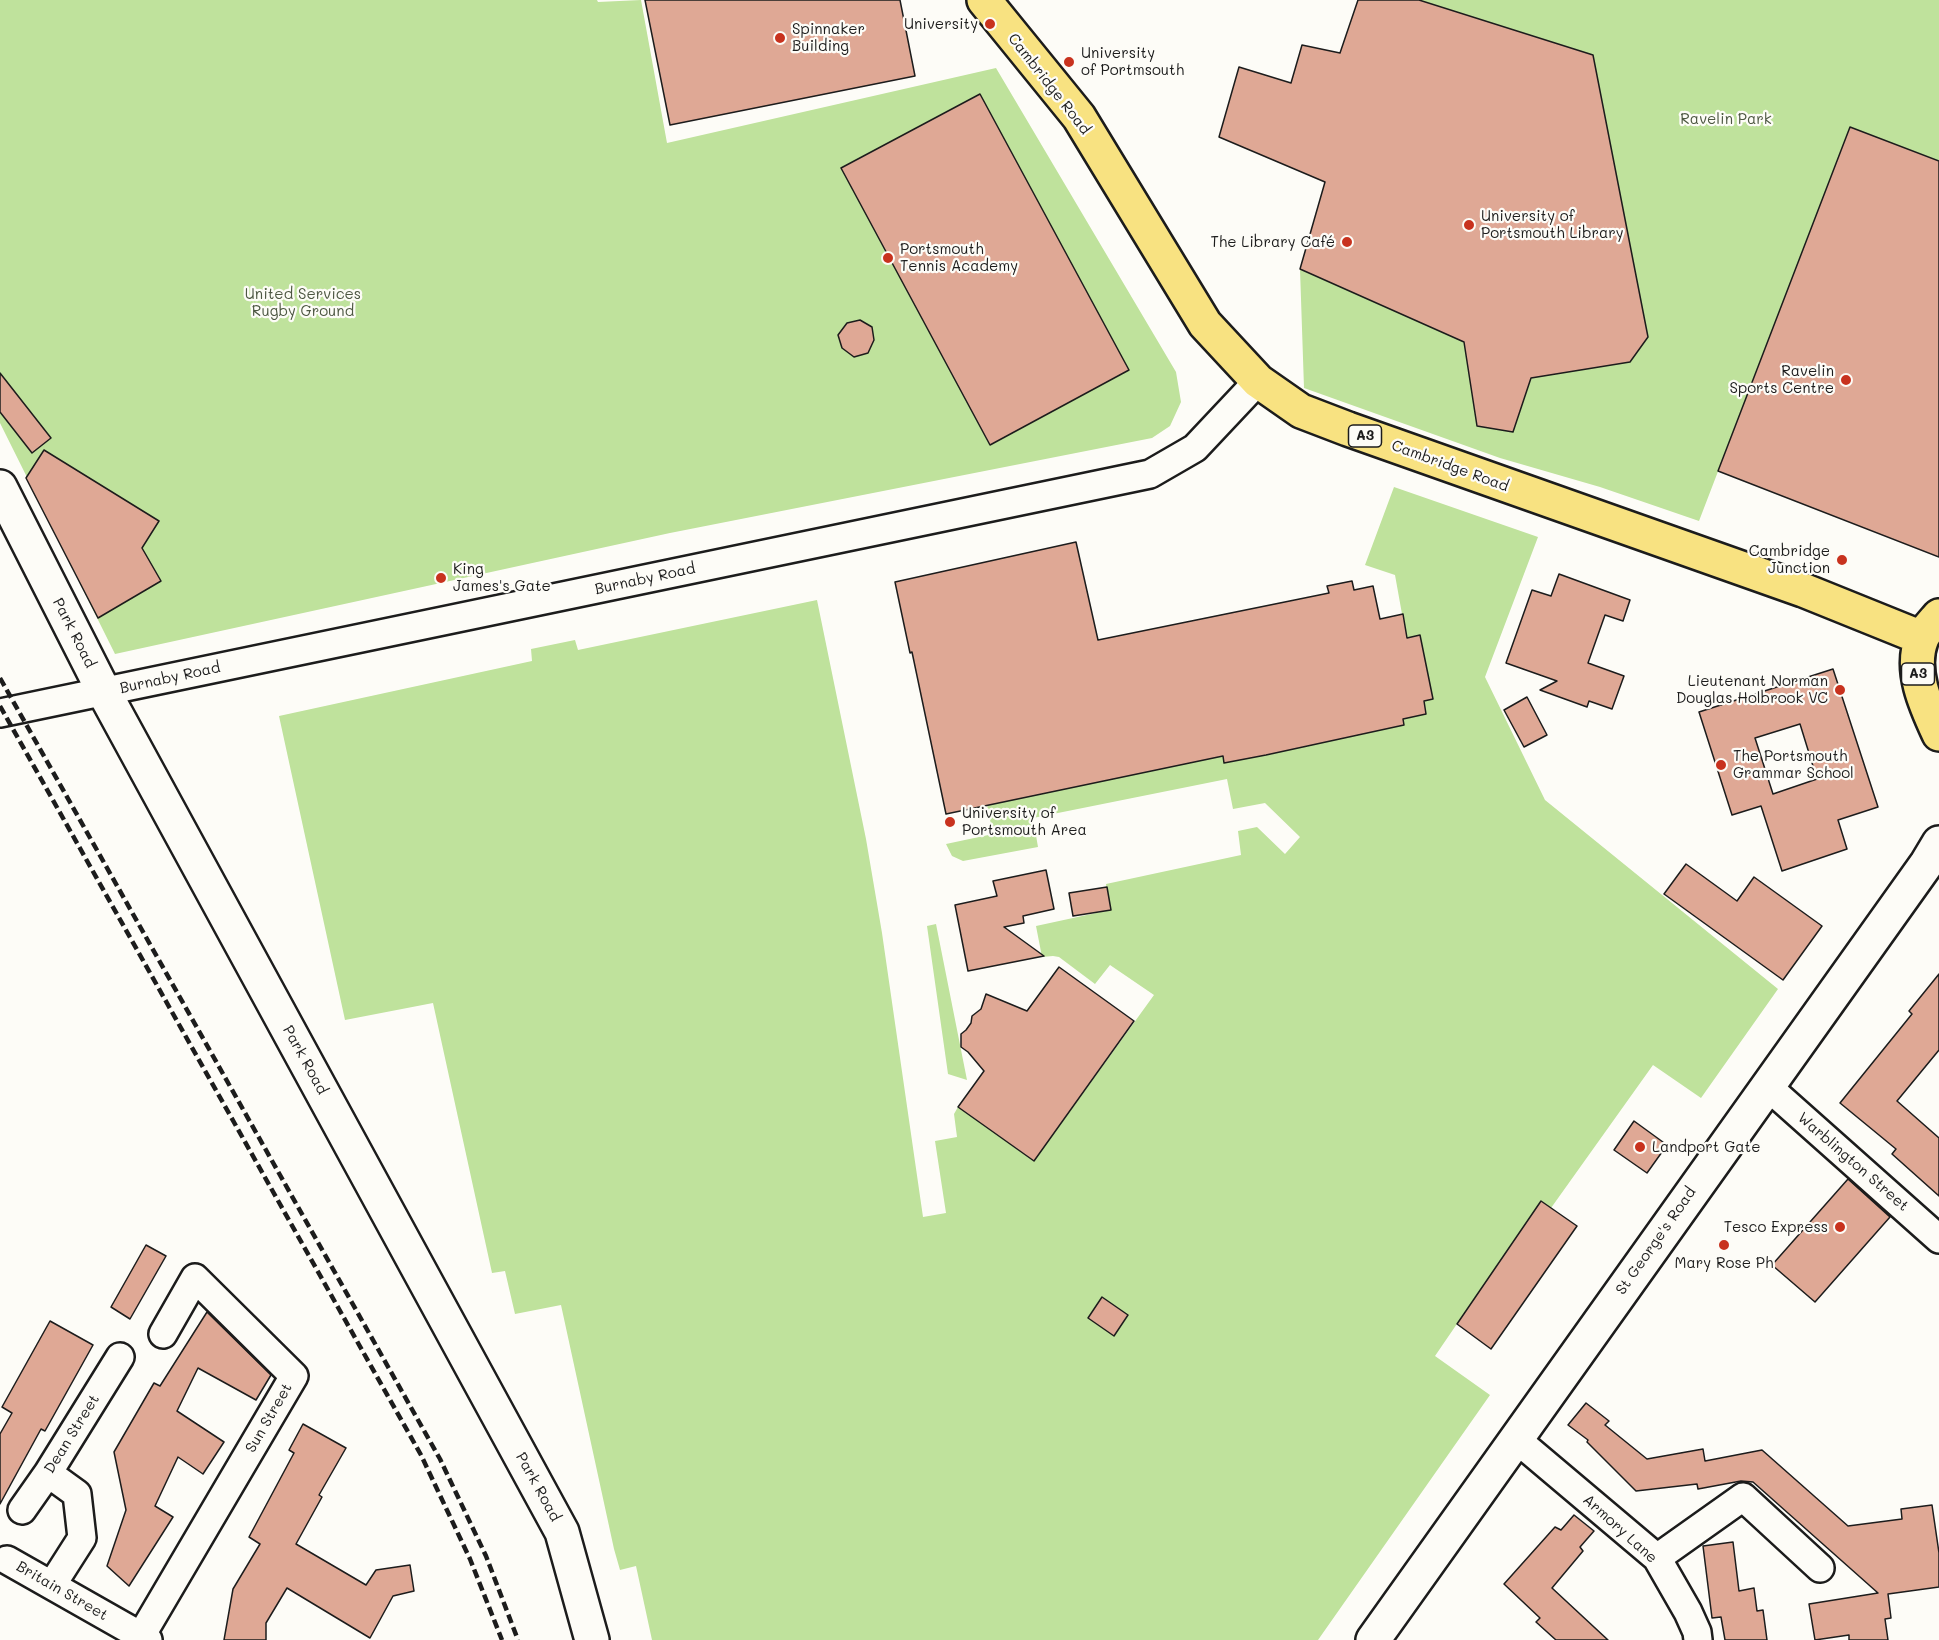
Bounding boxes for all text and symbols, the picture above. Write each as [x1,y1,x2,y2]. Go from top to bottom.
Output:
place label: University [904,15,978,33]
marker: University [983,17,997,31]
place label: Spinnaker Building [792,20,865,55]
street label: Cambridge Road [1004,30,1094,138]
marker: Spinnaker Building [773,31,787,45]
place label: University of Portmsouth [1081,44,1184,79]
marker: University of Portmsouth [1062,55,1076,69]
park label: Ravelin Park [1680,110,1772,128]
place label: University of Portsmouth Library [1481,207,1624,242]
marker: University of Portsmouth Library [1462,218,1476,232]
place label: The Library Café [1210,233,1335,251]
marker: The Library Café [1340,235,1354,249]
place label: Portsmouth Tennis Academy [900,240,1018,275]
marker: Portsmouth Tennis Academy [881,251,895,265]
park label: United Services Rugby Ground [245,285,361,320]
place label: Ravelin Sports Centre [1729,362,1834,397]
marker: Ravelin Sports Centre [1839,373,1853,387]
road number: A3 [1348,425,1382,447]
street label: Cambridge Road [1389,436,1511,496]
place label: Cambridge Junction [1749,542,1830,577]
marker: Cambridge Junction [1835,553,1849,567]
place label: King James's Gate [453,560,551,595]
street label: Burnaby Road [593,560,697,598]
marker: King James's Gate [434,571,448,585]
street label: Park Road [49,595,99,671]
street label: Burnaby Road [118,659,222,697]
road number: A3 [1902,663,1934,685]
place label: Lieutenant Norman Douglas Holbrook VC [1676,672,1828,707]
marker: Lieutenant Norman Douglas Holbrook VC [1833,683,1847,697]
place label: The Portsmouth Grammar School [1733,747,1854,782]
marker: The Portsmouth Grammar School [1714,758,1728,772]
place label: University of Portsmouth Area [962,804,1087,839]
marker: University of Portsmouth Area [943,815,957,829]
street label: Park Road [279,1022,331,1098]
street label: Warblington Street [1794,1109,1912,1215]
place label: Landport Gate [1652,1138,1760,1156]
marker: Landport Gate [1633,1140,1647,1154]
street label: St George's Road [1612,1184,1700,1298]
place label: Tesco Express [1724,1218,1828,1236]
marker: Tesco Express [1833,1220,1847,1234]
marker: Mary Rose Ph [1717,1238,1731,1252]
place label: Mary Rose Ph [1675,1254,1773,1272]
street label: Sun Street [242,1380,296,1456]
street label: Dean Street [41,1391,103,1477]
street label: Park Road [512,1449,564,1525]
street label: Armory Lane [1579,1491,1661,1567]
street label: Britain Street [13,1557,111,1625]

